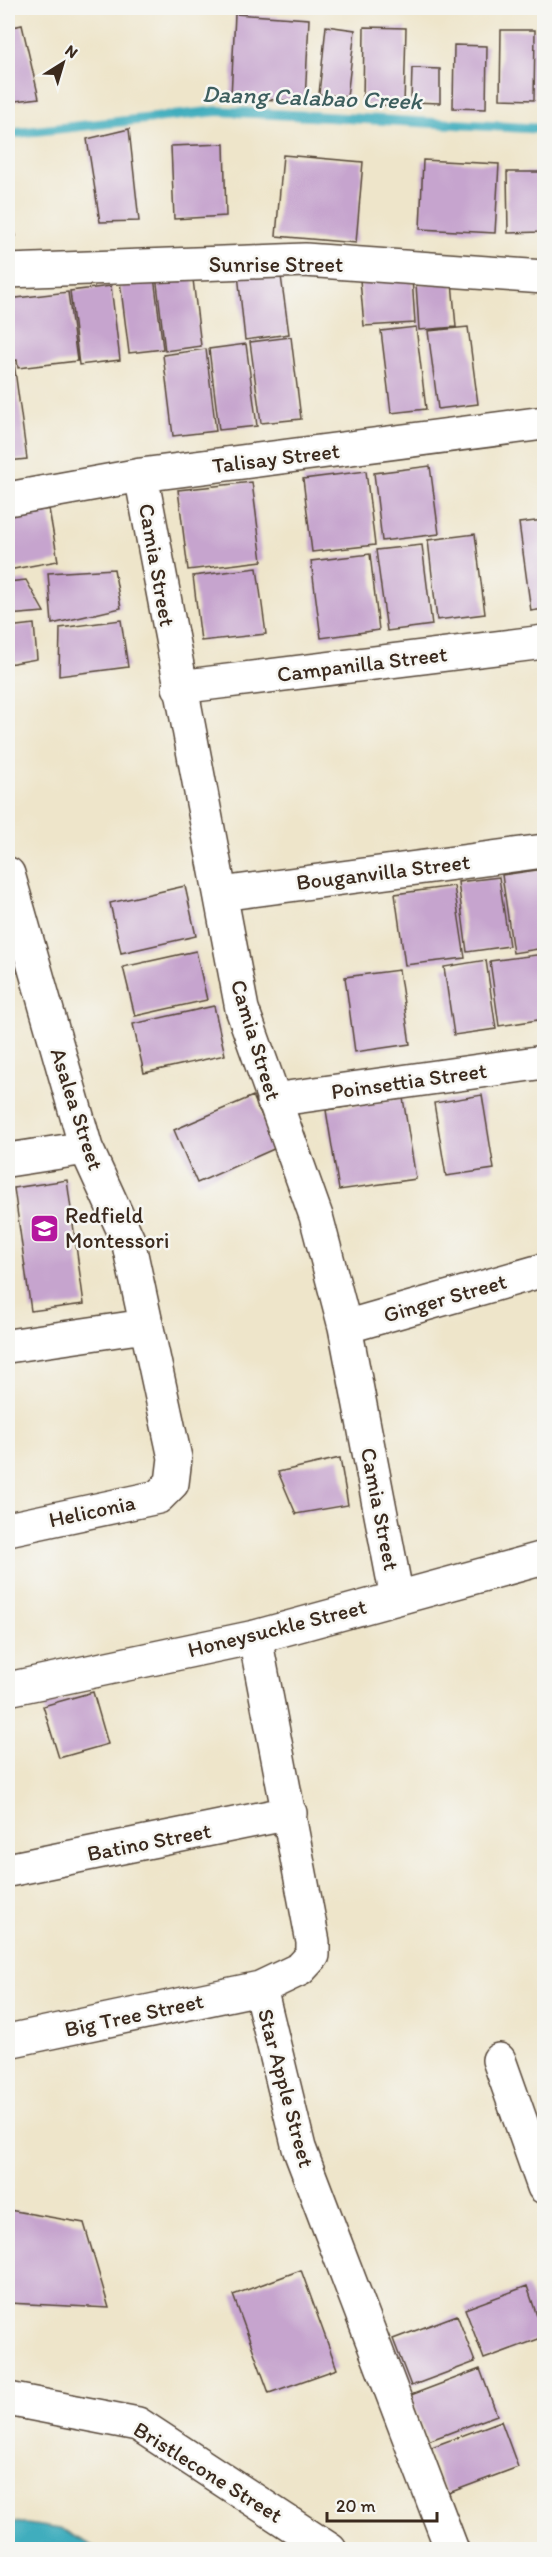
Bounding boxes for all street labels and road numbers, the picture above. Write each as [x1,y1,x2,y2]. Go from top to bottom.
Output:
street label: Sunrise Street [209,251,343,278]
street label: Talisay Street [211,437,341,479]
street label: Camia Street [133,501,181,629]
street label: Campanilla Street [275,640,449,688]
street label: Bouganvilla Street [295,848,471,896]
street label: Camia Street [225,976,287,1104]
street label: Asalea Street [45,1044,109,1174]
street label: Poinsettia Street [329,1057,489,1105]
street label: Ginger Street [380,1268,510,1328]
street label: Camia Street [355,1445,405,1573]
street label: Heliconia [46,1489,138,1533]
street label: Honeysuckle Street [185,1593,369,1663]
street label: Batino Street [85,1817,213,1867]
street label: Big Tree Street [62,1987,206,2043]
street label: Star Apple Street [252,2006,320,2170]
street label: Bristlecone Street [128,2415,288,2529]

